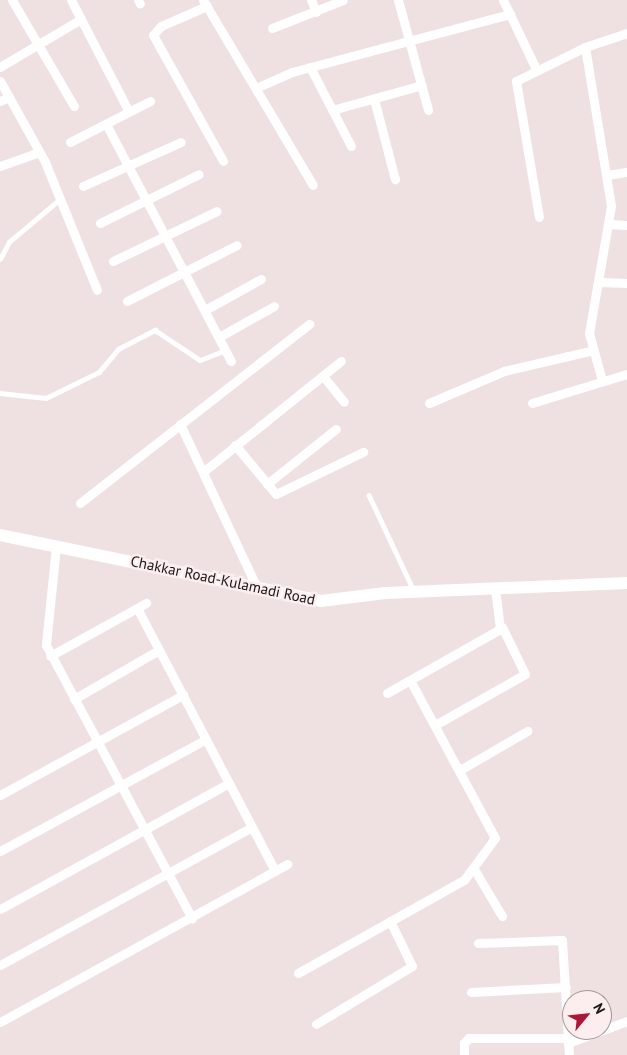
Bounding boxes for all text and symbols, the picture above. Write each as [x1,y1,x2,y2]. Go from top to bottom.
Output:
street label: Chakkar Road-Kulamadi Road [129,552,317,608]
north arrow [562,990,612,1040]
text: N [589,1000,609,1017]

